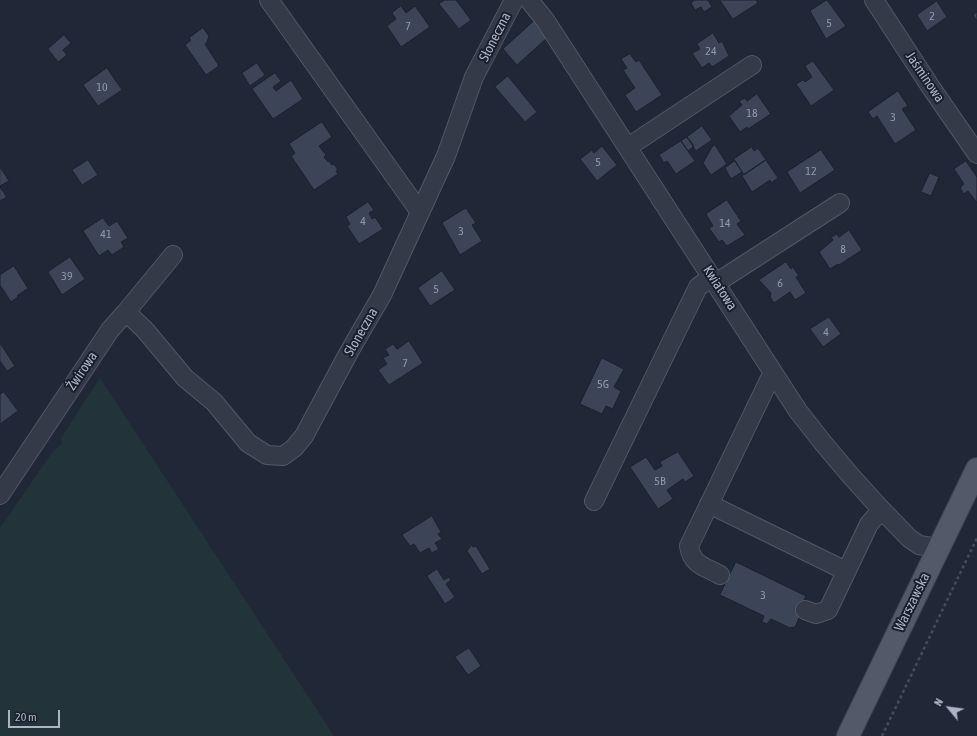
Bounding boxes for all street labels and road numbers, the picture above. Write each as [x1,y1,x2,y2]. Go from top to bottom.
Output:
street label: Słoneczna [476,10,514,64]
street label: Jaśminowa [902,49,948,105]
street label: Kwiatowa [699,263,741,313]
street label: Słoneczna [341,305,381,359]
street label: Żwirowa [63,348,101,394]
street label: Warszawska [891,570,933,634]

